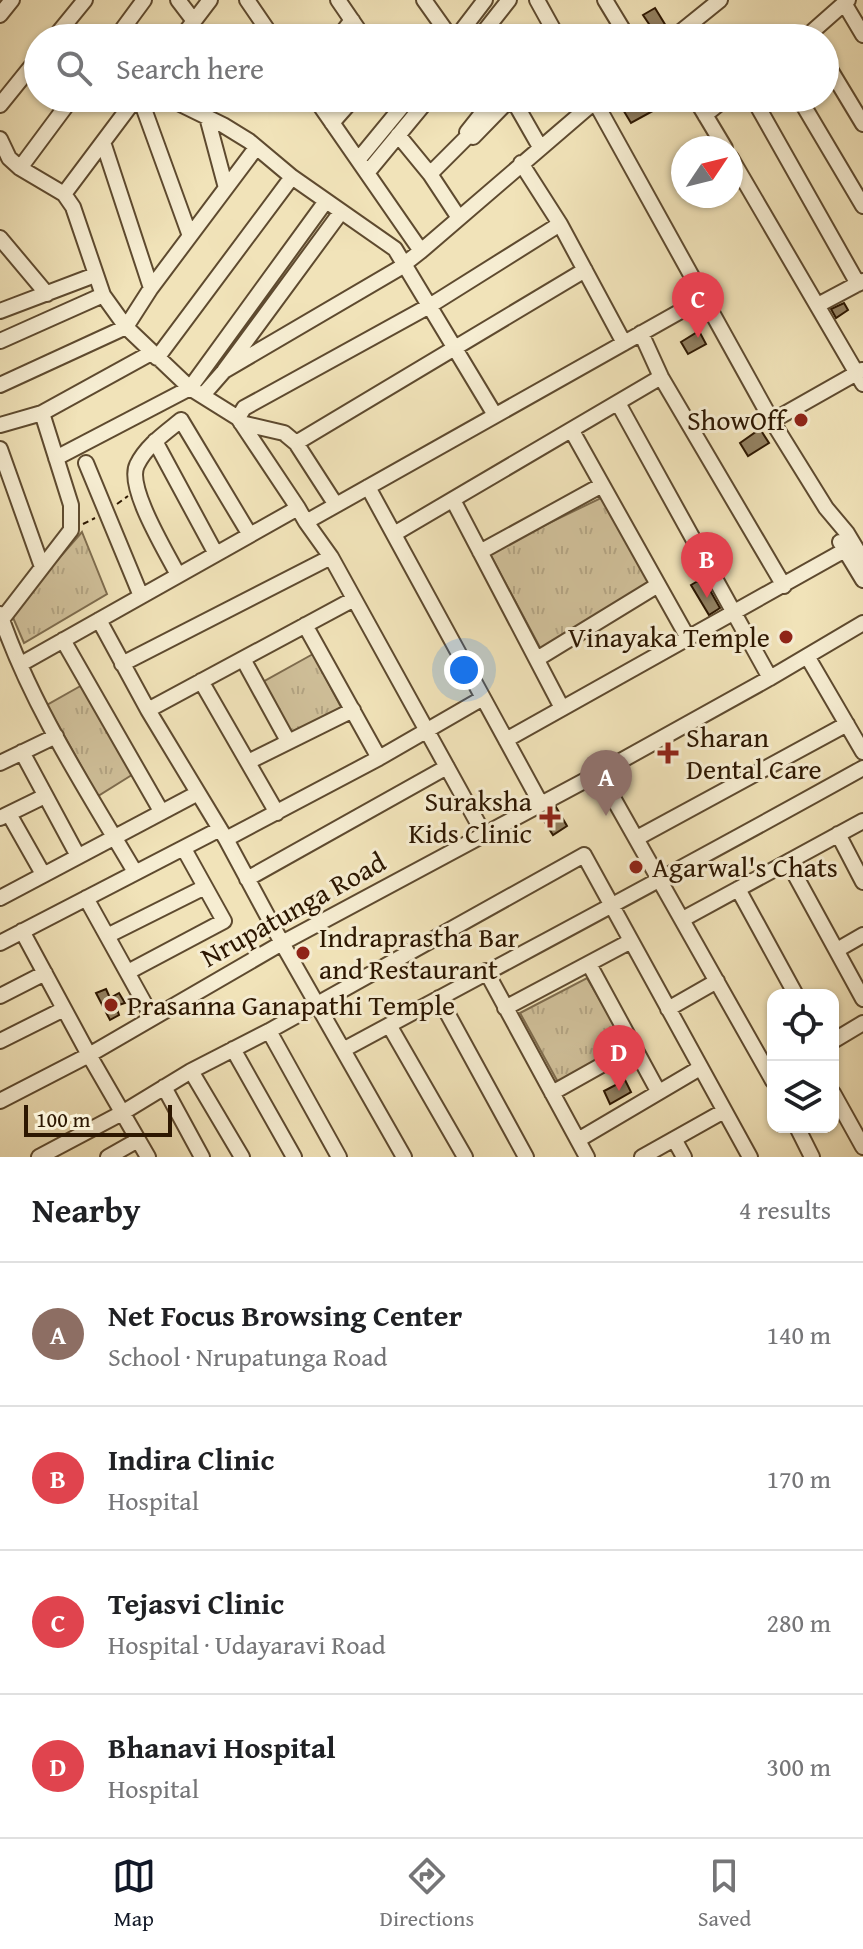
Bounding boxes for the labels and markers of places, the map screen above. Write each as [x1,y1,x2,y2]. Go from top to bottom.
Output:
pin: C [672,272,724,338]
place label: ShowOff [687,399,788,440]
marker: ShowOff [792,411,810,429]
pin: B [681,532,733,598]
place label: Vinayaka Temple [568,616,770,657]
marker: Vinayaka Temple [777,628,795,646]
place label: Sharan Dental Care [686,716,822,789]
marker: Sharan Dental Care [657,742,679,764]
pin: A [580,750,632,816]
place label: Suraksha Kids Clinic [408,780,533,853]
marker: Suraksha Kids Clinic [539,806,561,828]
place label: Agarwal's Chats [652,846,838,887]
marker: Agarwal's Chats [627,858,645,876]
place label: Indraprastha Bar and Restaurant [319,916,520,989]
marker: Indraprastha Bar and Restaurant [294,944,312,962]
place label: Prasanna Ganapathi Temple [127,984,455,1025]
marker: Prasanna Ganapathi Temple [102,996,120,1014]
pin: D [593,1025,645,1091]

